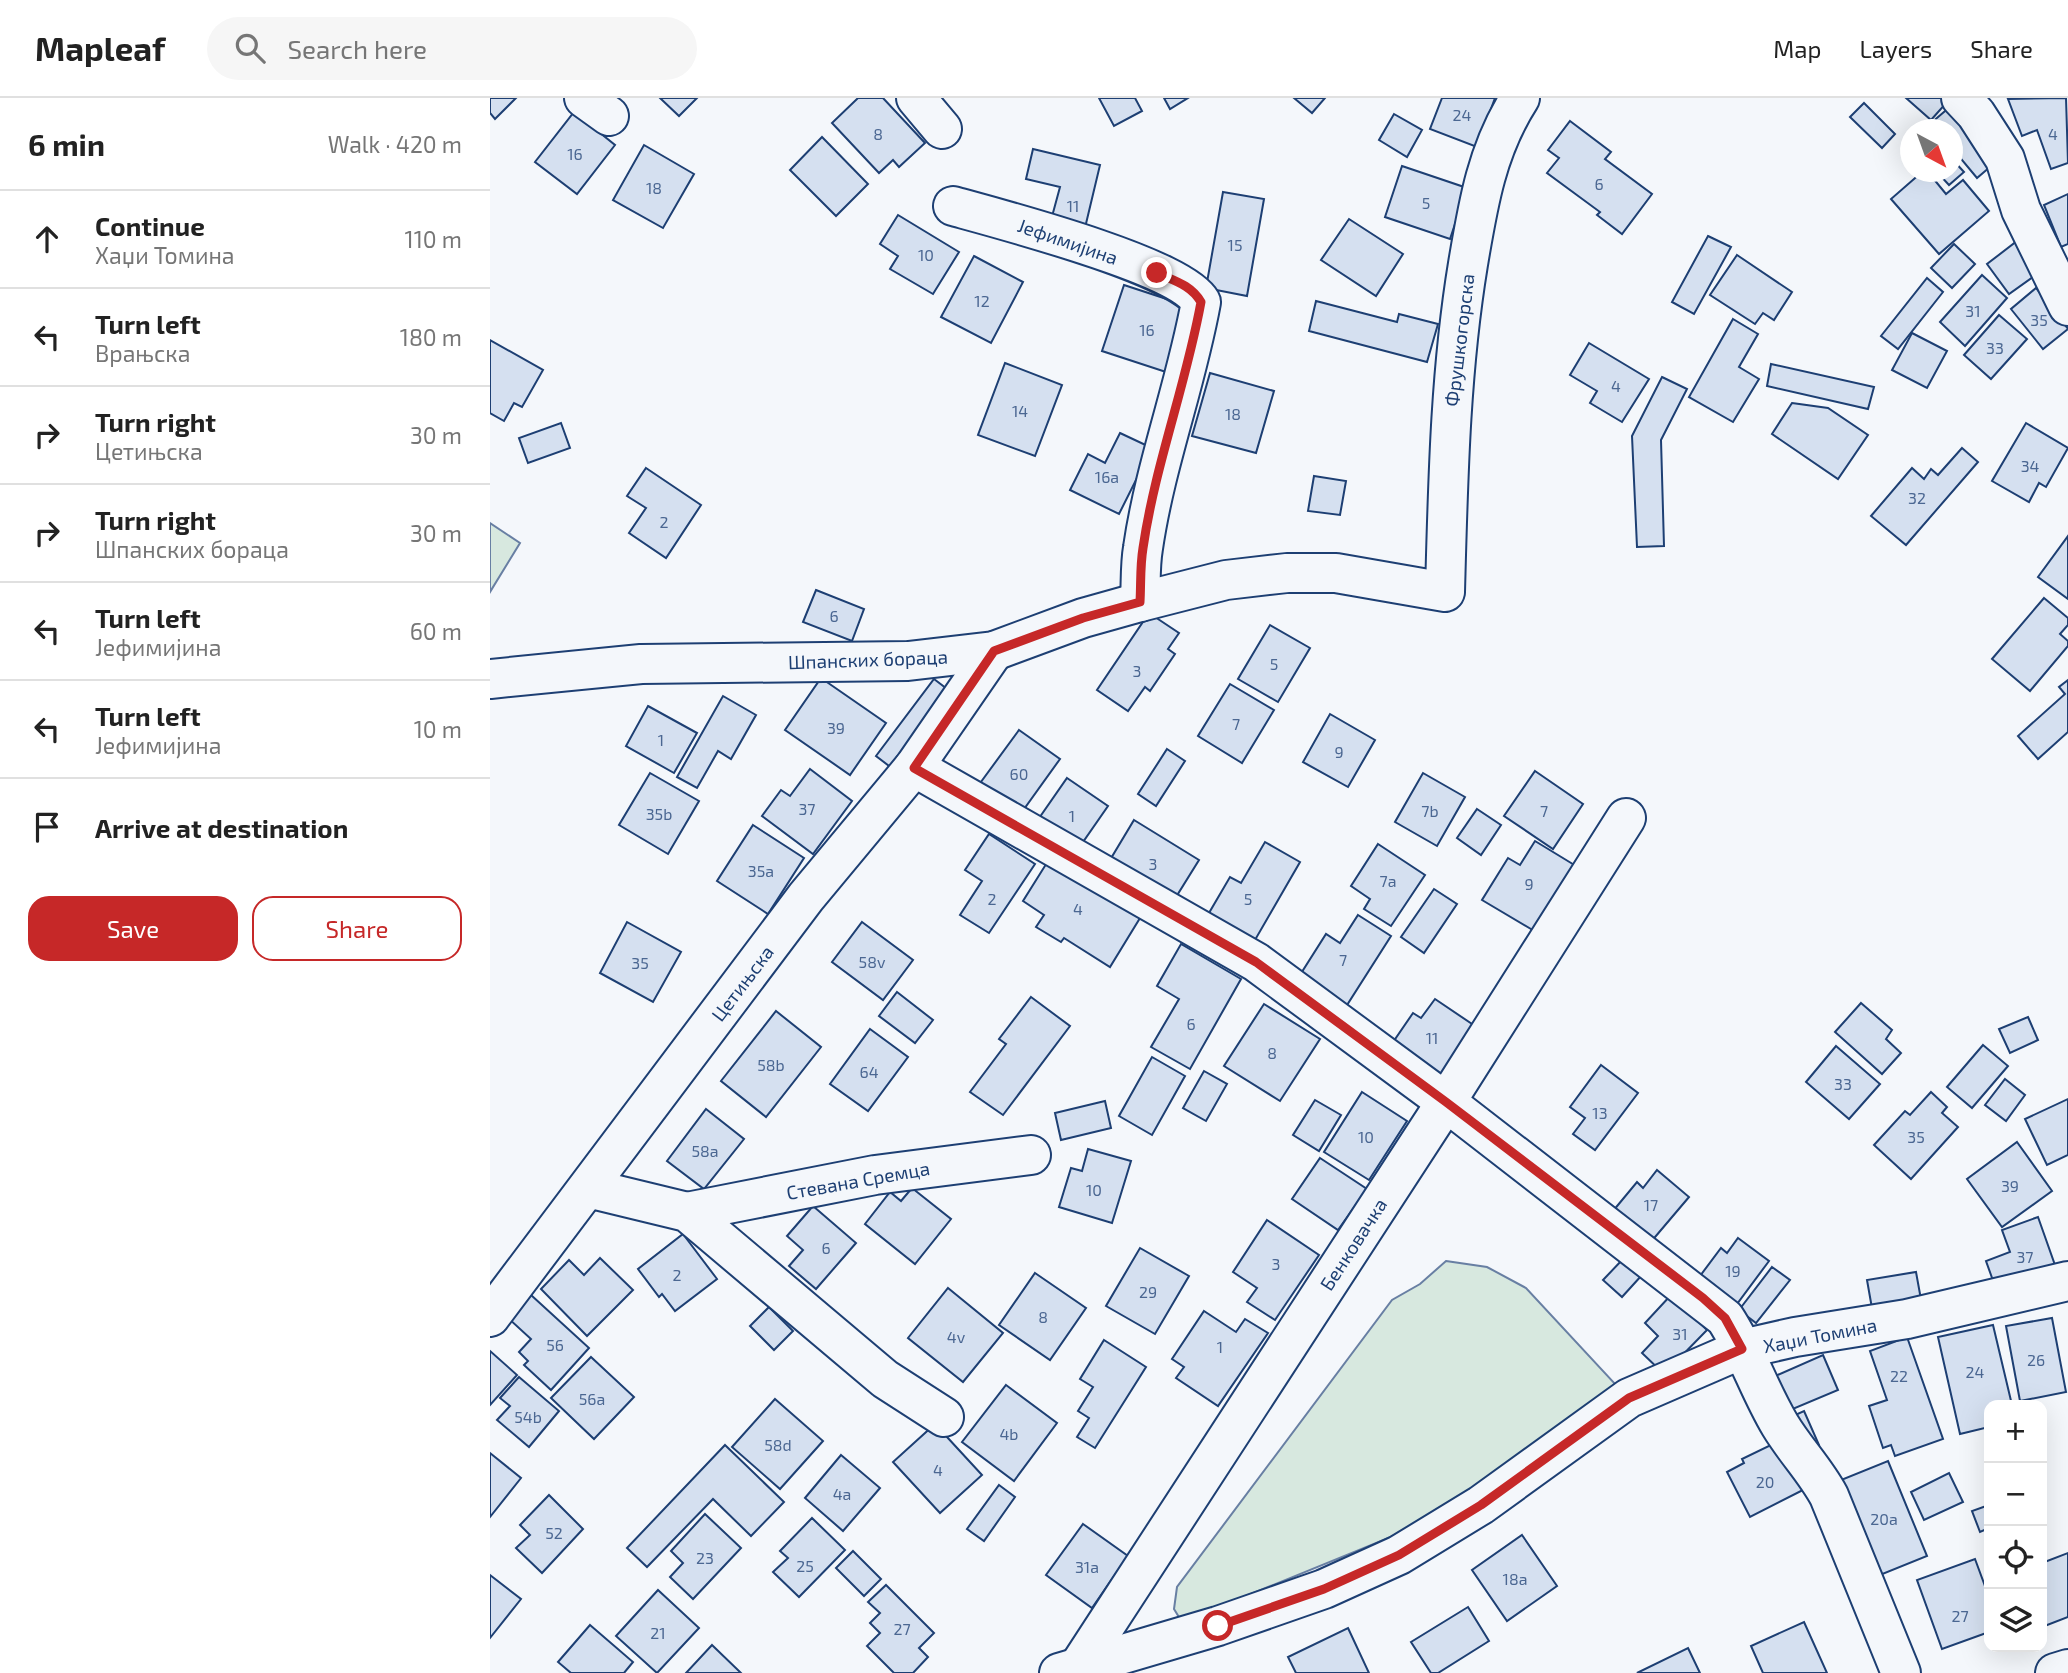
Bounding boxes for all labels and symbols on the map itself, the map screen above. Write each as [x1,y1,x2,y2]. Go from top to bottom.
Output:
house number: 24 [1453,105,1472,124]
north arrow [1900,119,1963,182]
house number: 8 [873,124,883,143]
house number: 4 [2048,124,2058,143]
house number: 16 [567,144,583,163]
house number: 6 [1594,174,1604,193]
house number: 18 [646,178,662,197]
house number: 5 [1422,193,1430,212]
house number: 11 [1067,196,1079,215]
street label: Јефимијина [1015,213,1121,269]
house number: 15 [1228,235,1242,254]
house number: 10 [918,245,934,264]
route end [1141,257,1172,288]
street label: Фрушкогорска [1439,272,1480,408]
house number: 12 [974,291,990,310]
house number: 31 [1965,301,1981,320]
house number: 35 [2030,310,2048,329]
house number: 16 [1139,320,1155,339]
house number: 33 [1986,338,2004,357]
house number: 4 [1611,376,1621,395]
house number: 14 [1012,401,1028,420]
house number: 18 [1225,404,1241,423]
house number: 34 [2021,456,2040,475]
house number: 16a [1095,467,1119,486]
house number: 32 [1908,488,1926,507]
house number: 2 [660,512,669,531]
house number: 6 [829,606,839,625]
street label: Шпанских бораца [788,645,948,673]
house number: 5 [1270,654,1278,673]
house number: 3 [1133,661,1141,680]
house number: 7 [1232,714,1240,733]
house number: 39 [827,718,845,737]
house number: 1 [658,730,664,749]
house number: 9 [1334,742,1344,761]
house number: 60 [1010,764,1028,783]
house number: 37 [798,799,816,818]
house number: 7b [1421,801,1439,820]
house number: 7 [1540,801,1548,820]
house number: 35b [646,804,672,823]
house number: 1 [1069,806,1075,825]
house number: 3 [1149,854,1157,873]
house number: 35a [748,861,774,880]
house number: 7a [1380,871,1396,890]
house number: 9 [1524,874,1534,893]
house number: 2 [988,889,997,908]
house number: 5 [1244,889,1252,908]
house number: 4 [1073,899,1083,918]
street label: Цетињска [706,941,778,1025]
house number: 7 [1339,950,1347,969]
house number: 58v [859,952,886,971]
house number: 35 [631,953,649,972]
house number: 6 [1186,1014,1196,1033]
house number: 11 [1426,1028,1438,1047]
house number: 8 [1267,1043,1277,1062]
house number: 58b [757,1055,785,1074]
house number: 64 [860,1062,879,1081]
house number: 33 [1834,1074,1852,1093]
house number: 13 [1592,1103,1608,1122]
house number: 10 [1358,1127,1374,1146]
house number: 35 [1907,1127,1925,1146]
house number: 58a [691,1141,719,1160]
street label: Стевана Сремца [785,1156,931,1204]
house number: 39 [2001,1176,2019,1195]
house number: 10 [1086,1180,1102,1199]
street label: Бенковачка [1315,1194,1391,1294]
house number: 17 [1644,1195,1658,1214]
house number: 6 [821,1238,831,1257]
house number: 37 [2016,1247,2034,1266]
house number: 3 [1272,1254,1280,1273]
house number: 19 [1725,1261,1741,1280]
house number: 2 [673,1265,682,1284]
house number: 29 [1139,1282,1157,1301]
house number: 8 [1038,1307,1048,1326]
street label: Хаџи Томина [1761,1313,1879,1357]
house number: 31 [1672,1324,1688,1343]
house number: 4v [947,1327,966,1346]
house number: 56 [546,1335,564,1354]
house number: 1 [1217,1337,1223,1356]
house number: 26 [2027,1350,2045,1369]
house number: 24 [1966,1362,1985,1381]
house number: 22 [1890,1366,1908,1385]
house number: 56a [579,1389,605,1408]
house number: 54b [514,1407,542,1426]
house number: 4b [1000,1424,1018,1443]
house number: 58d [764,1435,792,1454]
house number: 4 [933,1460,943,1479]
house number: 20 [1756,1472,1774,1491]
house number: 4a [833,1484,851,1503]
house number: 20a [1870,1509,1898,1528]
house number: 52 [545,1523,563,1542]
house number: 23 [696,1548,714,1567]
house number: 25 [796,1556,814,1575]
house number: 31a [1075,1557,1099,1576]
house number: 18a [1503,1569,1527,1588]
house number: 27 [1951,1606,1969,1625]
route start [1202,1610,1233,1641]
house number: 27 [893,1619,911,1638]
house number: 21 [650,1623,666,1642]

